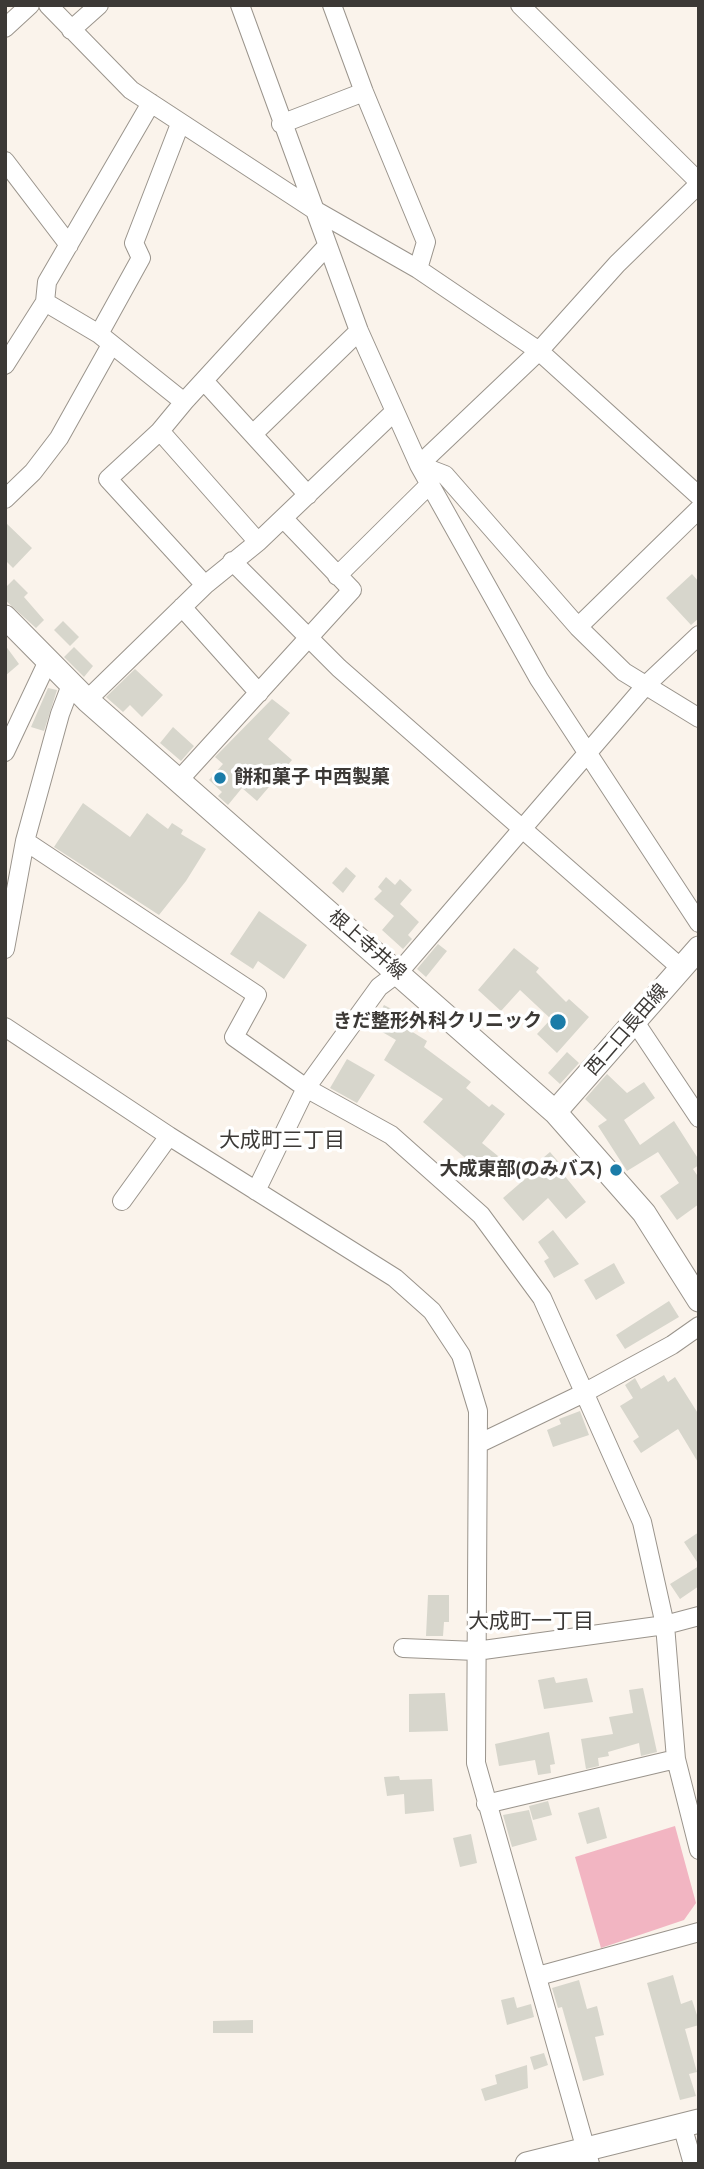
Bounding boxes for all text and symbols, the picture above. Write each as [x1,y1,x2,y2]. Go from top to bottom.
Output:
place label: 餅和菓子 中西製菓 [234,767,390,789]
marker: 餅和菓子 中西製菓 [212,770,228,786]
street label: 根上寺井線 [324,905,410,985]
street label: 西二口長田線 [581,980,673,1080]
place label: きだ整形外科クリニック [333,1011,542,1033]
marker: きだ整形外科クリニック [548,1012,568,1032]
district label: 大成町三丁目 [219,1128,345,1154]
place label: 大成東部(のみバス) [439,1159,602,1181]
marker: 大成東部(のみバス) [608,1162,624,1178]
district label: 大成町一丁目 [468,1609,594,1635]

